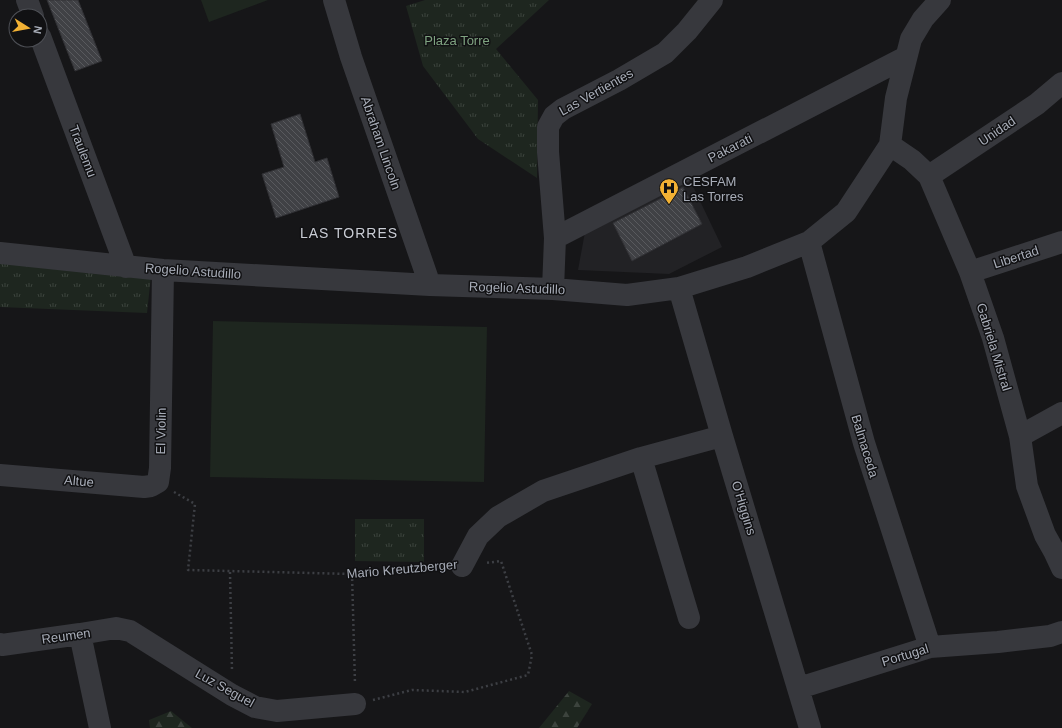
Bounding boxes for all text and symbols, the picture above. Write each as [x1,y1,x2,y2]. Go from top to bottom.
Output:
north arrow [8,8,48,48]
text: N [31,25,44,35]
park label: Plaza Torre [424,33,490,48]
street label: Las Vertientes [556,65,636,119]
street label: Abraham Lincoln [358,94,404,192]
street label: Unidad [976,113,1018,149]
street label: Traulemu [66,123,100,179]
street label: Pakarati [705,130,755,166]
place label: CESFAM Las Torres [683,174,744,204]
hospital icon: CESFAM Las Torres [658,177,680,205]
district label: LAS TORRES [300,225,398,241]
street label: Libertad [991,243,1041,271]
street label: Rogelio Astudillo [145,260,241,282]
street label: Rogelio Astudillo [469,279,565,297]
street label: Gabriela Mistral [974,301,1015,393]
street label: El Violin [153,408,169,454]
street label: Balmaceda [848,413,882,480]
street label: Altue [64,472,94,490]
street label: O'Higgins [729,479,759,537]
street label: Mario Kreutzberger [346,557,459,581]
street label: Reumen [41,625,91,647]
street label: Portugal [880,641,930,669]
street label: Luz Seguel [193,666,257,710]

